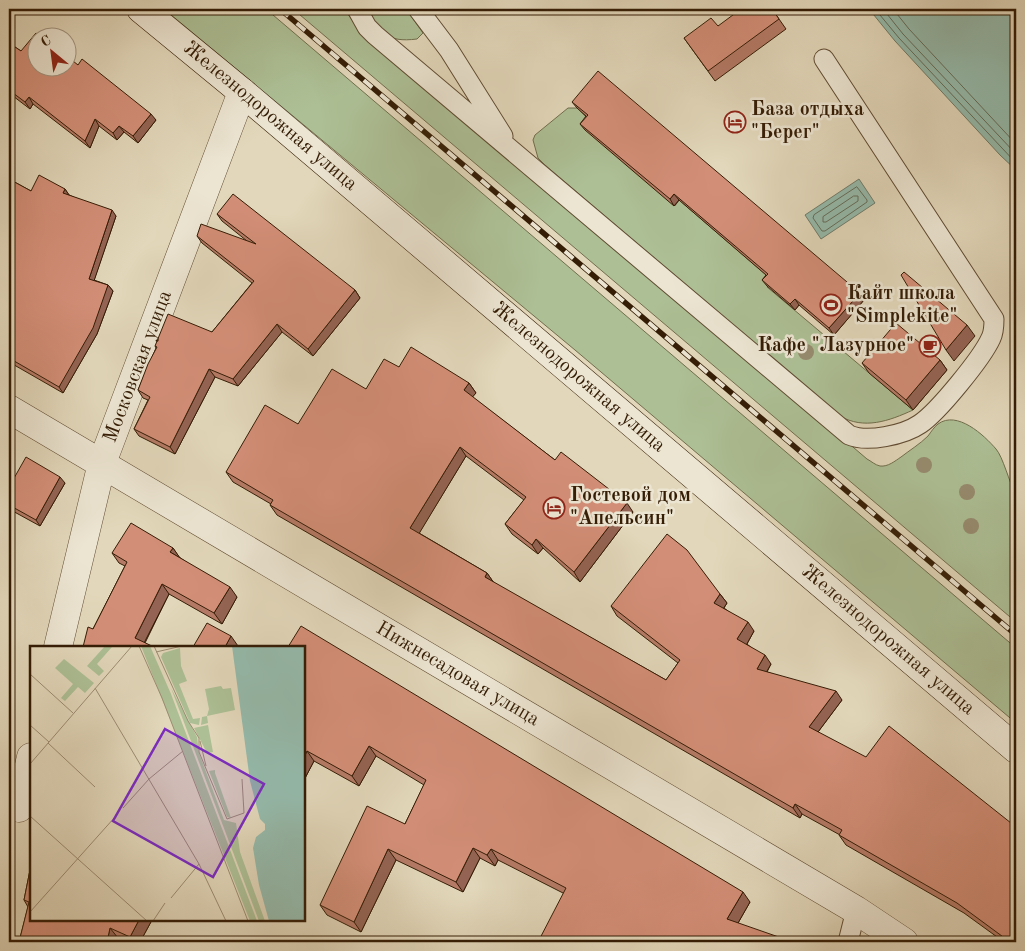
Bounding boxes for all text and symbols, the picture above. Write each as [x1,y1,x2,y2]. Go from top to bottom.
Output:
north arrow [28,28,78,78]
text: С [39,33,54,50]
street label: Железнодорожная улица [179,38,361,195]
place label: База отдыха "Берег" [751,100,864,143]
hotel icon: База отдыха "Берег" [723,110,747,134]
place label: Кайт школа "Simplekite" [847,284,957,327]
street label: Московская улица [101,288,176,446]
sports icon: Кайт школа "Simplekite" [819,293,843,317]
street label: Железнодорожная улица [488,299,669,457]
cafe icon: Кафе "Лазурное" [918,334,942,358]
place label: Кафе "Лазурное" [757,336,914,356]
place label: Гостевой дом "Апельсин" [570,486,691,529]
hotel icon: Гостевой дом "Апельсин" [542,496,566,520]
street label: Железнодорожная улица [798,561,978,719]
street label: Нижнесадовая улица [372,618,543,730]
inset map [30,646,305,921]

